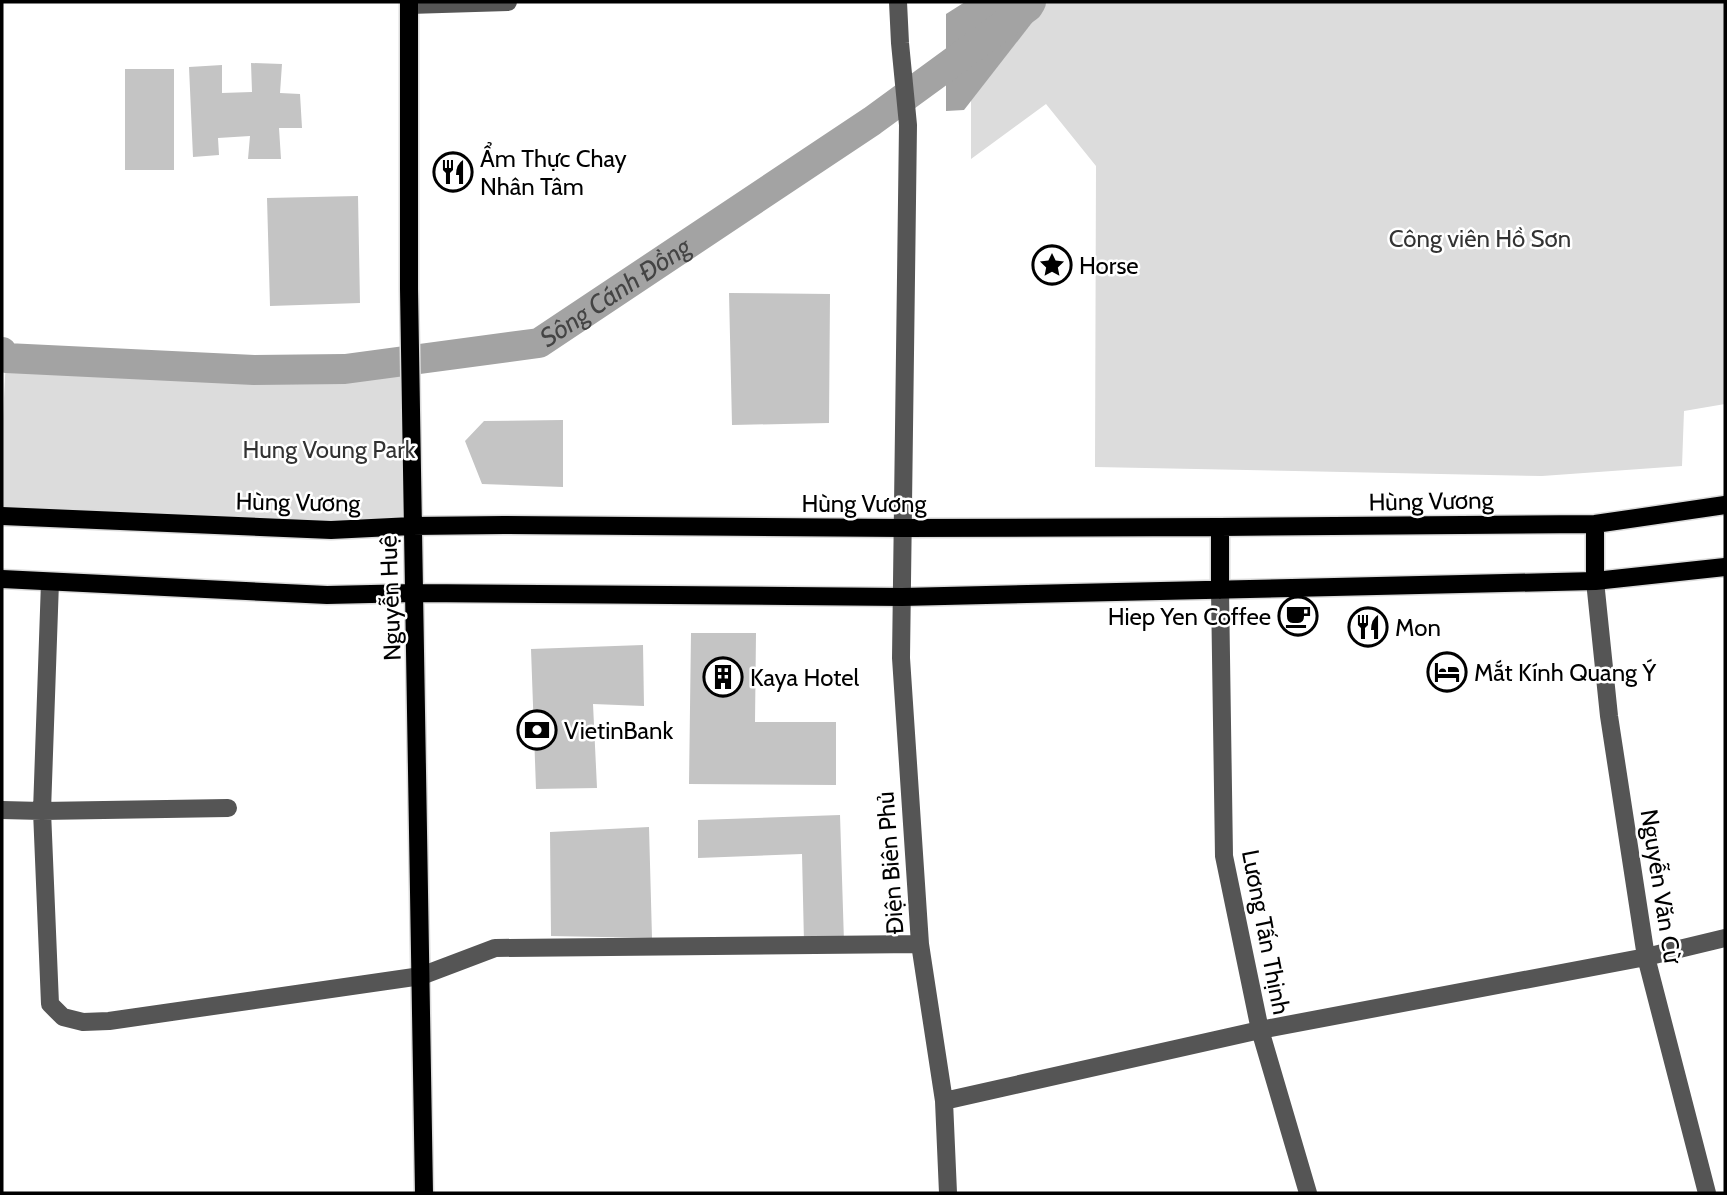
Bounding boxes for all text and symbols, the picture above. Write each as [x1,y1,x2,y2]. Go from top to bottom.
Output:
place label: Ẩm Thực Chay Nhân Tâm [480,141,627,201]
restaurant icon: Ẩm Thực Chay Nhân Tâm [432,151,474,193]
park label: Công viên Hồ Sơn [1389,224,1571,253]
water label: Sông Cánh Đồng [534,230,698,354]
place icon: Horse [1031,244,1073,286]
place label: Horse [1079,251,1139,280]
park label: Hung Voung Park [242,435,416,464]
street label: Hùng Vương [1368,485,1495,517]
street label: Hùng Vương [235,486,362,518]
street label: Hùng Vương [802,489,928,518]
street label: Nguyễn Huệ [373,535,407,661]
cafe icon: Hiep Yen Coffee [1277,595,1319,637]
place label: Hiep Yen Coffee [1108,602,1271,631]
restaurant icon: Mon [1347,606,1389,648]
place label: Mon [1395,613,1441,642]
hotel icon: Mắt Kính Quang Ý [1426,651,1468,693]
building icon: Kaya Hotel [702,656,744,698]
place label: Mắt Kính Quang Ý [1474,658,1656,687]
place label: Kaya Hotel [750,663,859,692]
bank icon: VietinBank [516,709,558,751]
place label: VietinBank [564,716,673,745]
street label: Điện Biên Phủ [871,791,909,935]
street label: Nguyễn Văn Cừ [1635,807,1688,966]
street label: Lương Tấn Thịnh [1236,847,1296,1017]

